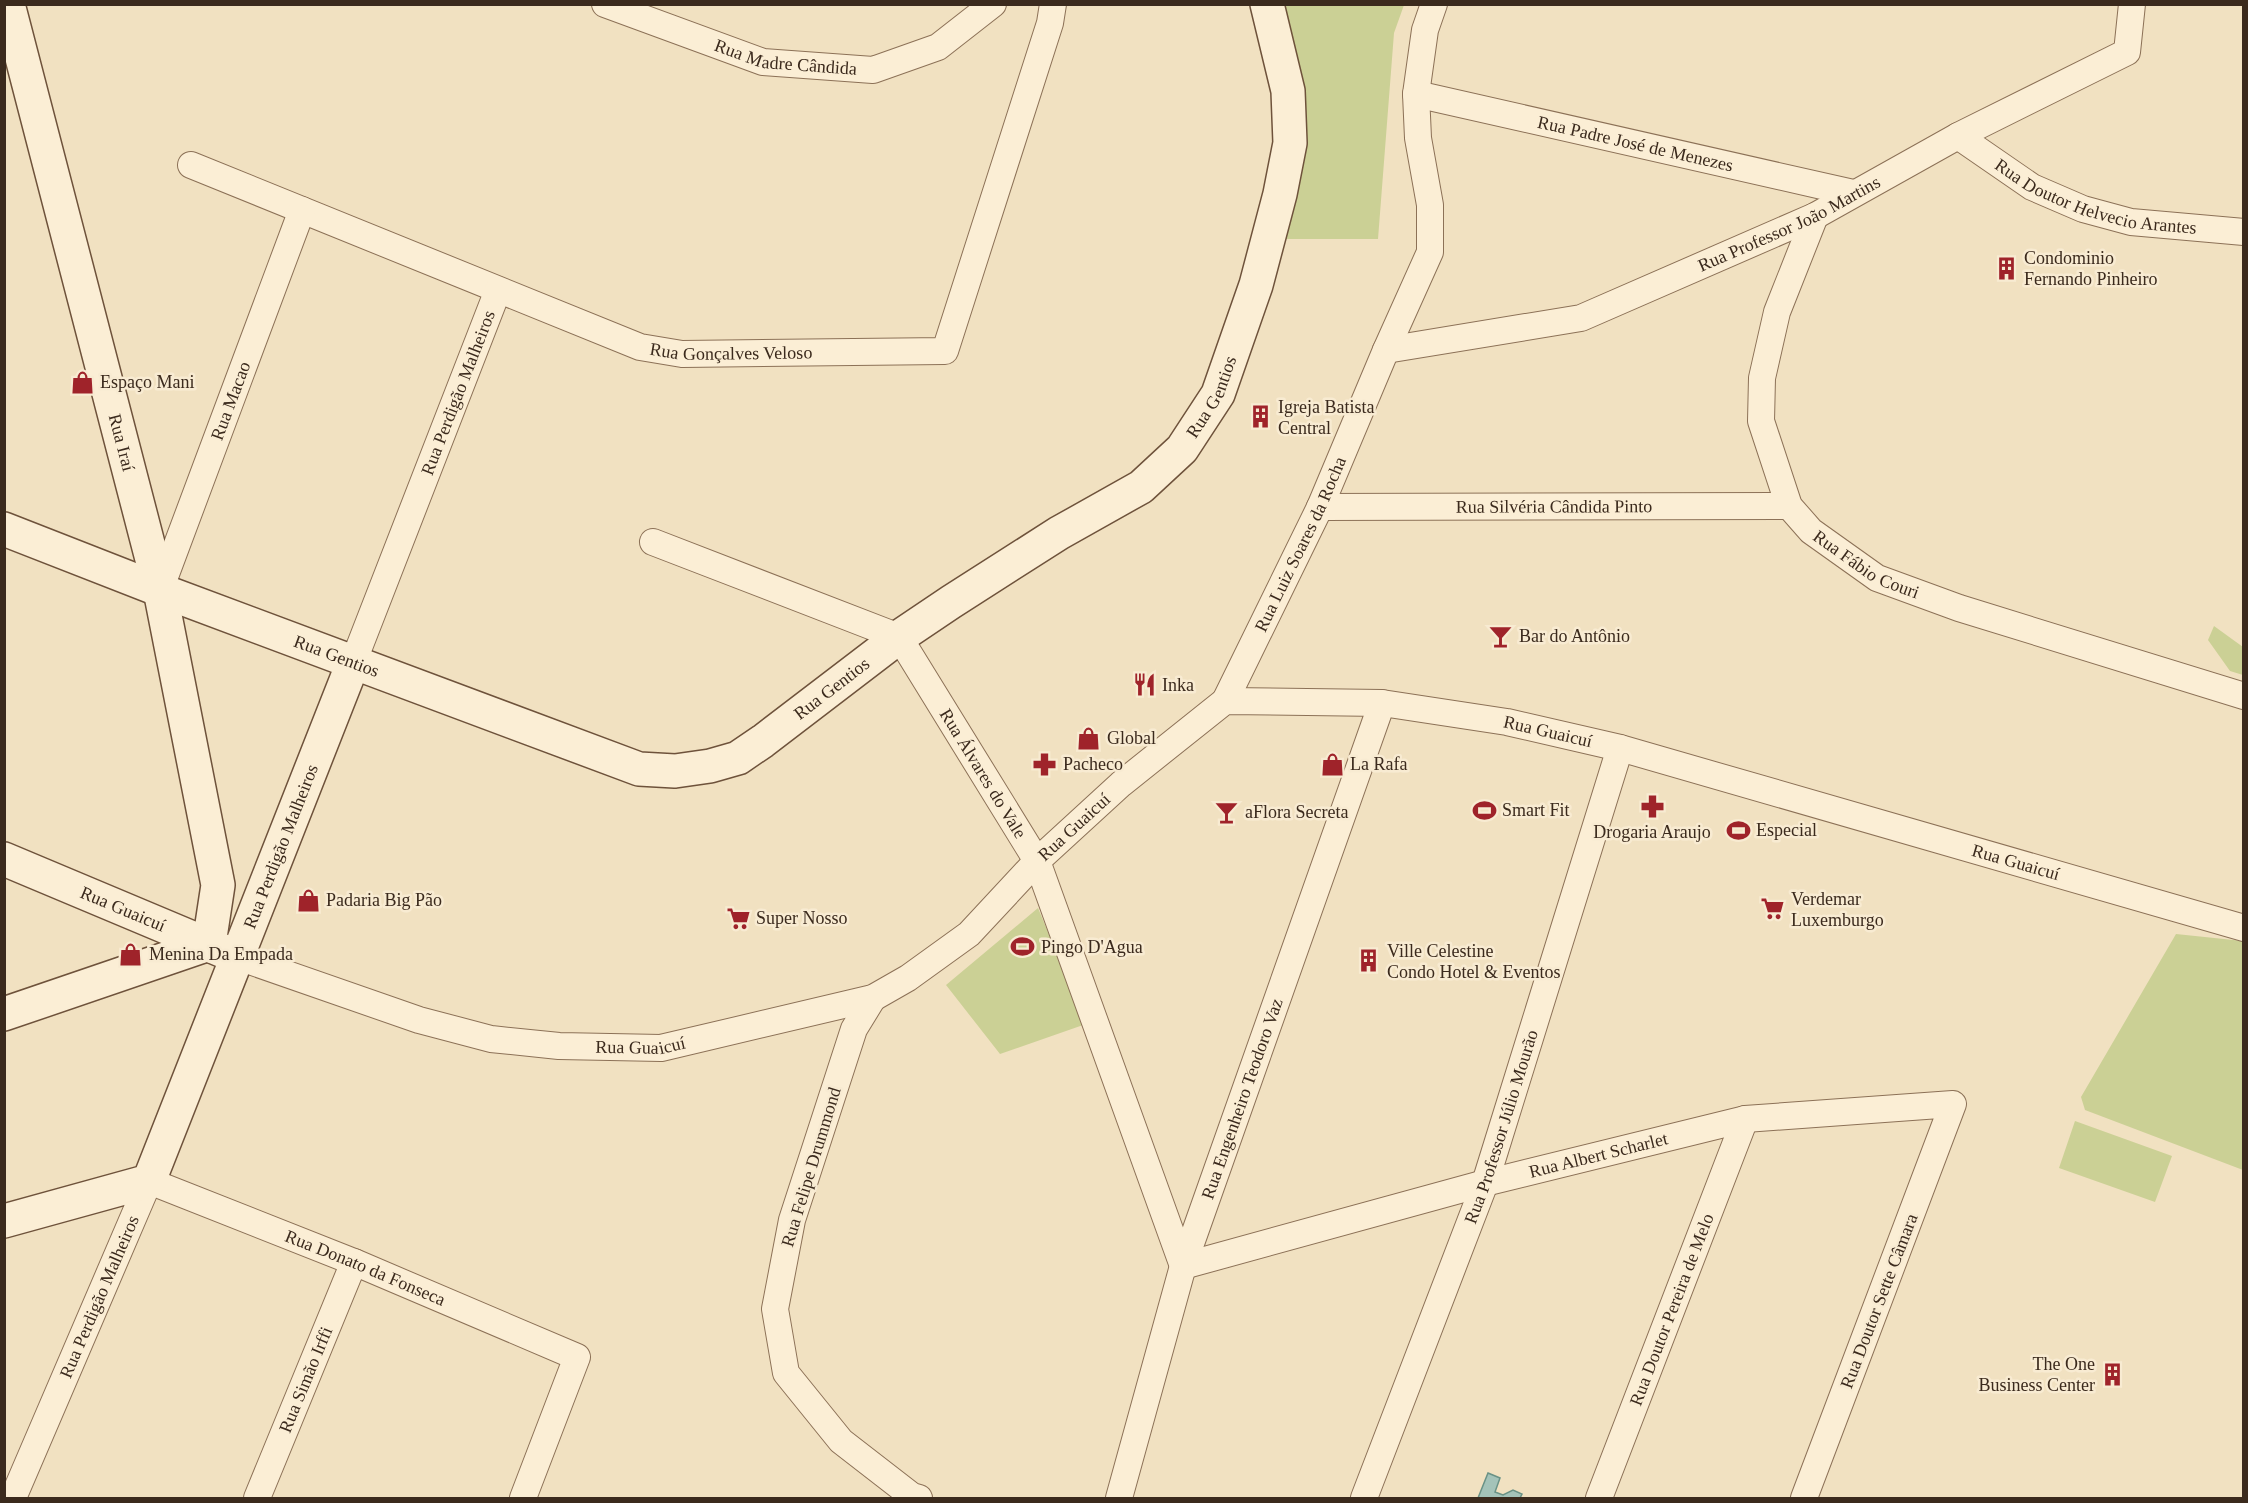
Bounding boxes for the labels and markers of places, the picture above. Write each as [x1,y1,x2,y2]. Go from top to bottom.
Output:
place label: Condominio Fernando Pinheiro [2024,248,2157,289]
building icon: Condominio Fernando Pinheiro [1993,255,2019,281]
shop icon: Espaço Mani [69,369,95,395]
place label: Espaço Mani [100,372,194,392]
place label: Igreja Batista Central [1278,397,1374,438]
building icon: Igreja Batista Central [1247,404,1273,430]
bar icon: Bar do Antônio [1488,623,1514,649]
place label: Bar do Antônio [1519,626,1630,646]
restaurant icon: Inka [1131,672,1157,698]
place label: Inka [1162,675,1194,695]
shop icon: Global [1076,725,1102,751]
place label: Global [1107,728,1156,748]
pharmacy icon: Pacheco [1032,751,1058,777]
shop icon: La Rafa [1319,751,1345,777]
place label: Pacheco [1063,754,1123,774]
place label: La Rafa [1350,754,1407,774]
pharmacy icon: Drogaria Araujo [1639,793,1665,819]
sports icon: Smart Fit [1471,797,1497,823]
bar icon: aFlora Secreta [1214,799,1240,825]
place label: Smart Fit [1502,800,1570,820]
place label: aFlora Secreta [1245,802,1348,822]
sports icon: Especial [1725,817,1751,843]
place label: Especial [1756,820,1817,840]
place label: Drogaria Araujo [1593,822,1711,842]
shop icon: Padaria Big Pão [295,887,321,913]
place label: Verdemar Luxemburgo [1791,889,1884,930]
place label: Padaria Big Pão [326,890,442,910]
supermarket icon: Verdemar Luxemburgo [1760,896,1786,922]
supermarket icon: Super Nosso [725,905,751,931]
place label: Super Nosso [756,908,848,928]
sports icon: Pingo D'Agua [1010,934,1036,960]
place label: Pingo D'Agua [1041,937,1143,957]
shop icon: Menina Da Empada [118,941,144,967]
place label: Ville Celestine Condo Hotel & Eventos [1387,941,1561,982]
place label: Menina Da Empada [149,944,293,964]
building icon: Ville Celestine Condo Hotel & Eventos [1356,948,1382,974]
place label: The One Business Center [1979,1354,2095,1395]
building icon: The One Business Center [2100,1361,2126,1387]

